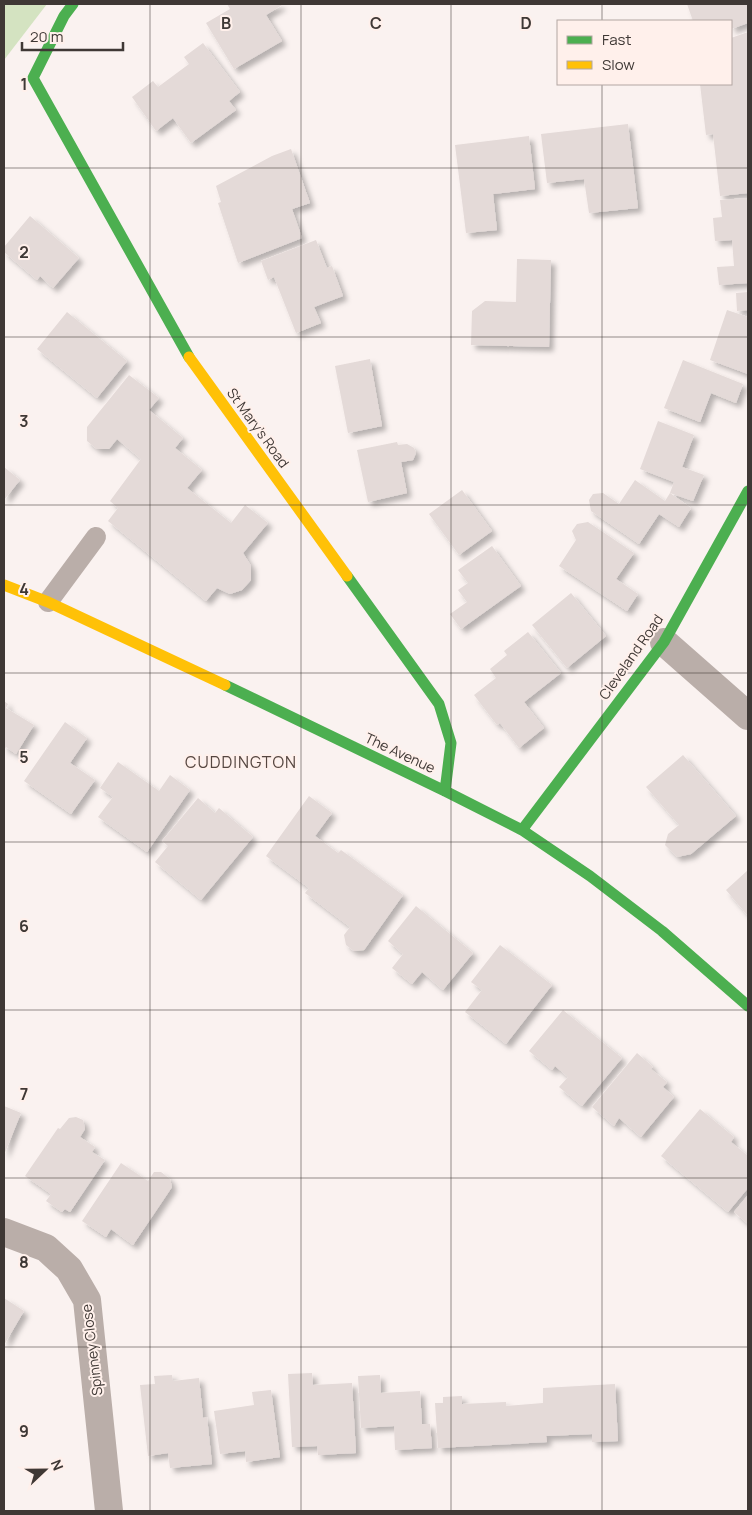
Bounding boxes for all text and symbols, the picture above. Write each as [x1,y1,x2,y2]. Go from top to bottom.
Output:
text: B [221,12,231,34]
text: C [370,12,382,34]
text: D [520,12,532,34]
scale bar [22,20,124,52]
legend [557,20,732,85]
text: 20 m [30,26,63,47]
text: Fast [602,29,631,50]
text: Slow [602,54,635,75]
text: 1 [20,73,28,95]
text: 2 [19,241,29,263]
street label: St Mary's Road [223,384,294,471]
text: 3 [19,410,29,432]
text: 4 [19,578,29,600]
street label: Cleveland Road [594,610,667,703]
street label: The Avenue [362,728,438,777]
text: 5 [19,746,29,768]
district label: CUDDINGTON [185,751,297,773]
text: 6 [19,915,29,937]
text: 7 [20,1083,28,1105]
text: 8 [19,1251,29,1273]
street label: Spinney Close [76,1303,107,1397]
text: 9 [19,1420,29,1442]
north arrow [20,1445,70,1495]
text: N [47,1457,68,1473]

